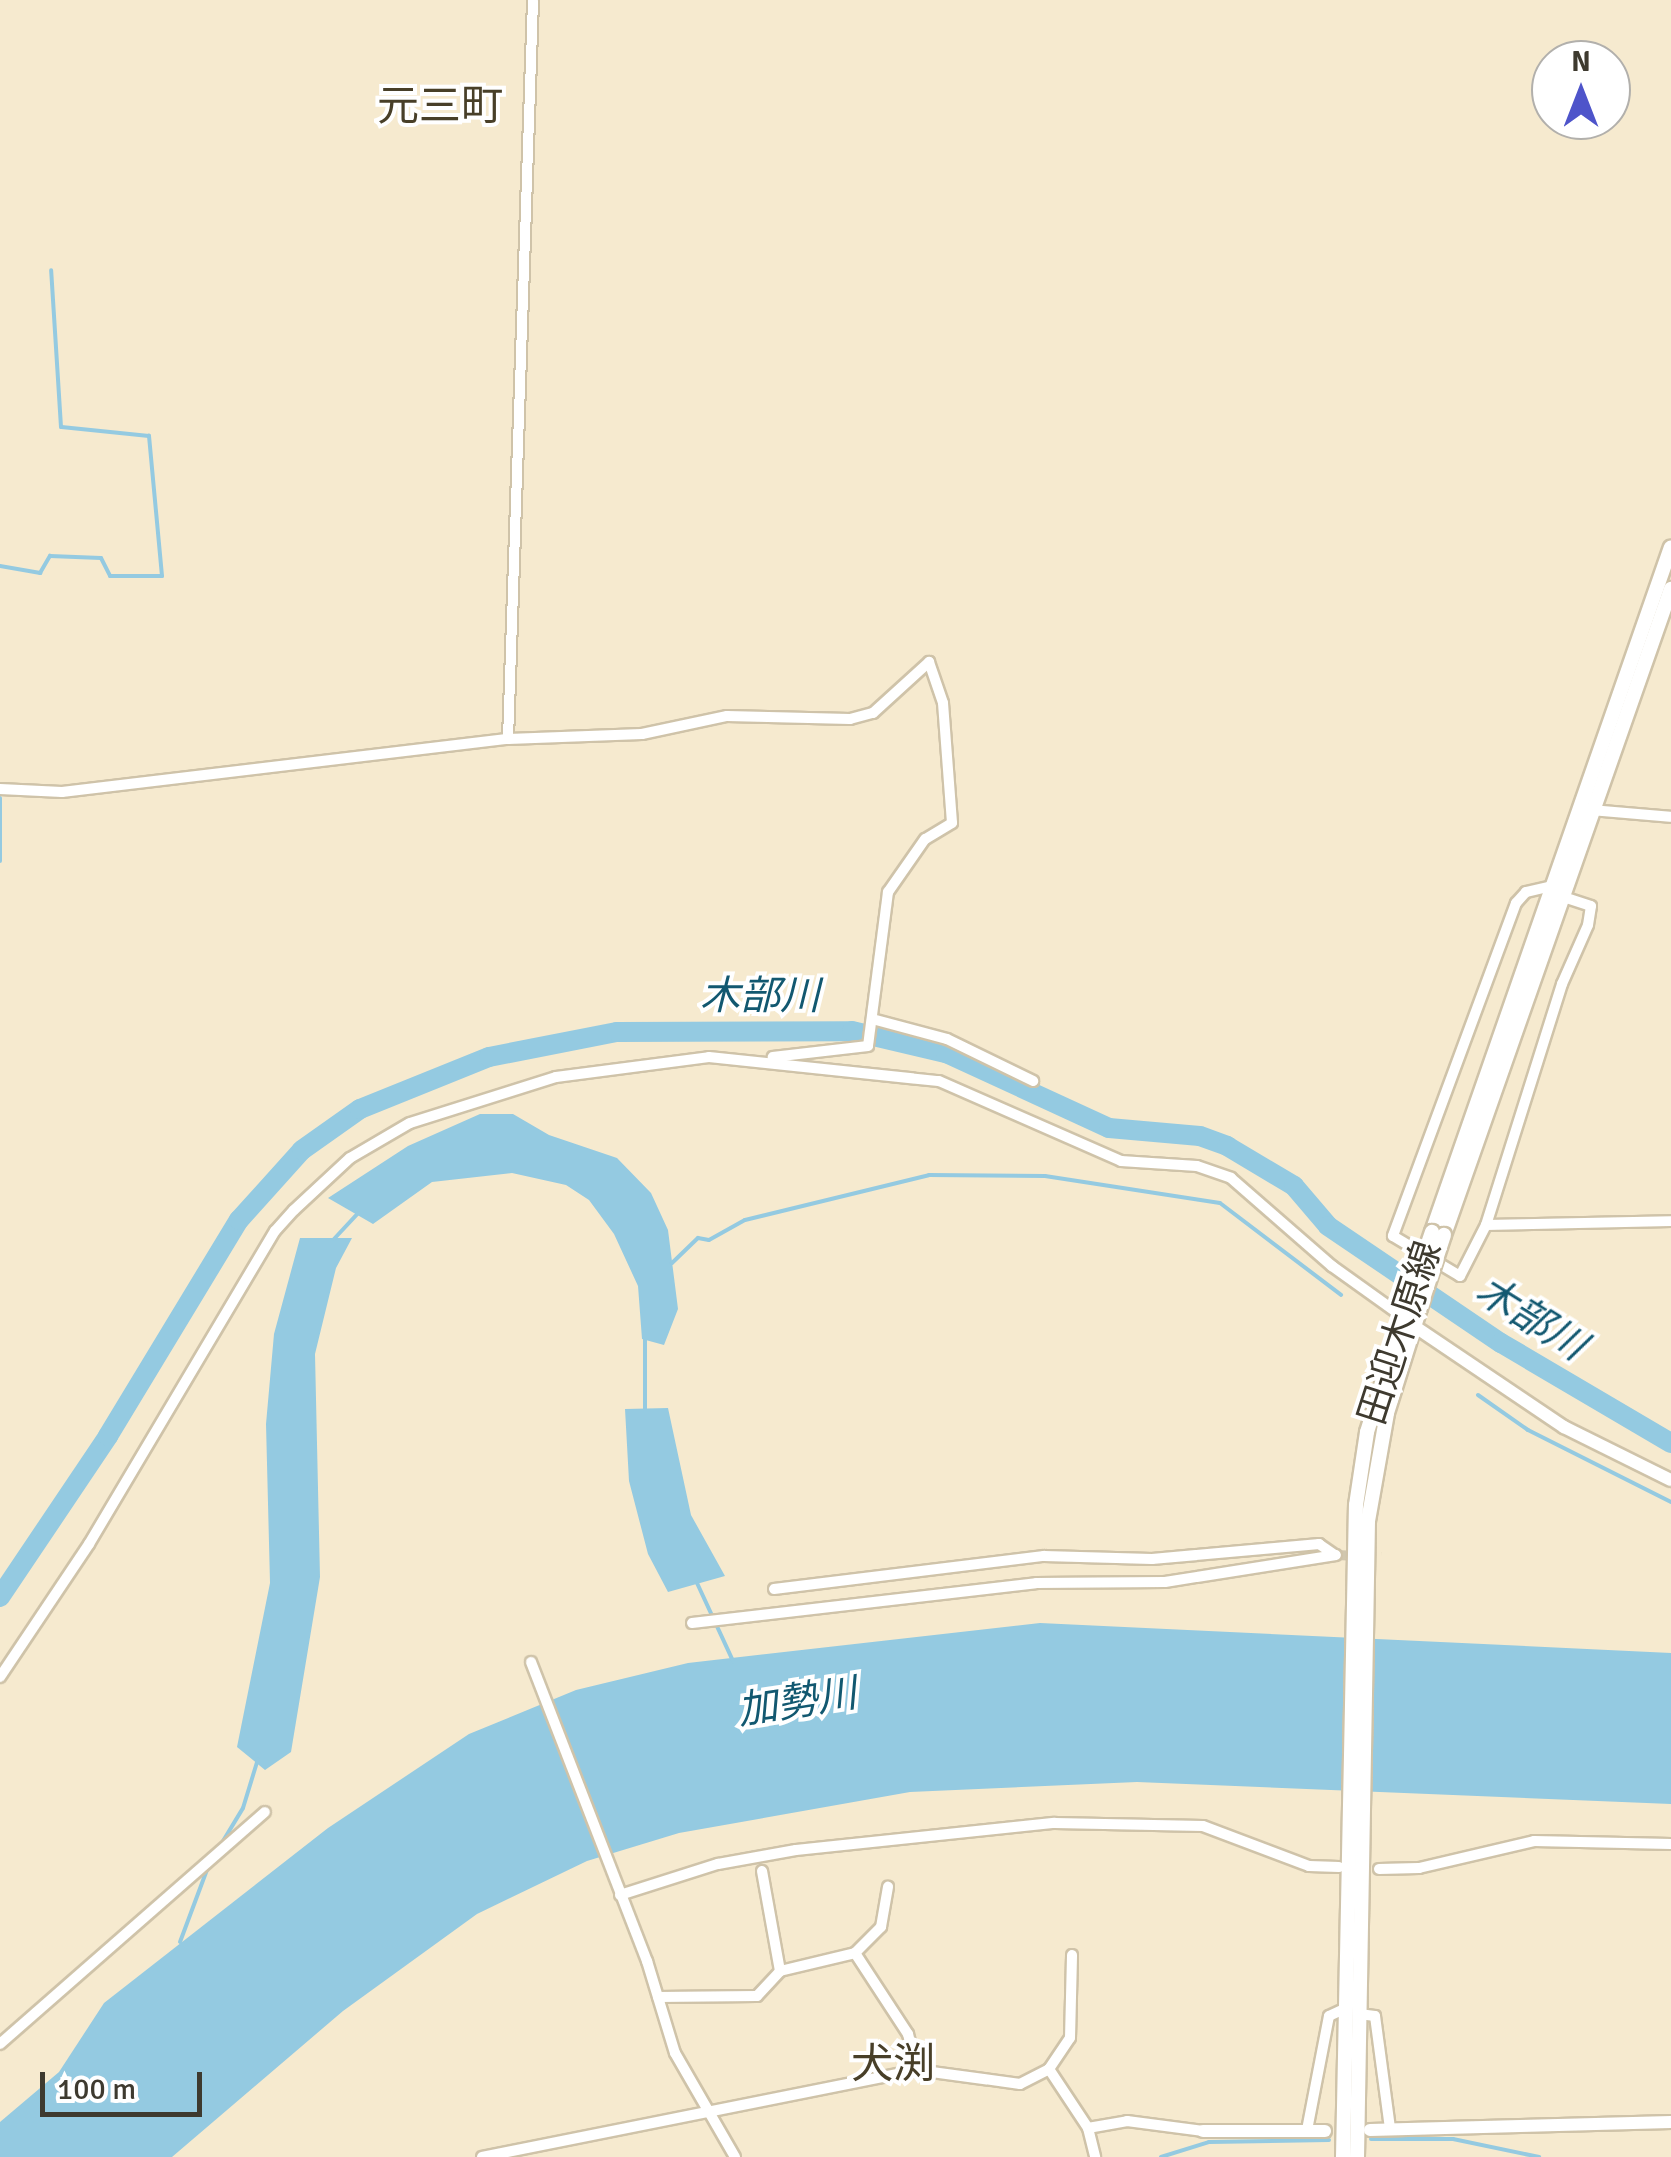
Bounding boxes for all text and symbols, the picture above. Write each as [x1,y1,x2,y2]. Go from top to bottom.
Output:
north arrow [1531,40,1631,140]
text: N [1571,45,1591,79]
district label: 元三町 [377,82,503,132]
water label: 木部川 [700,972,820,1020]
street label: 田迎木原線 [1349,1236,1451,1430]
water label: 木部川 [1467,1266,1595,1370]
water label: 加勢川 [734,1669,860,1735]
district label: 犬渕 [851,2040,935,2090]
scale bar [45,2052,208,2114]
text: 100 m [57,2071,136,2108]

